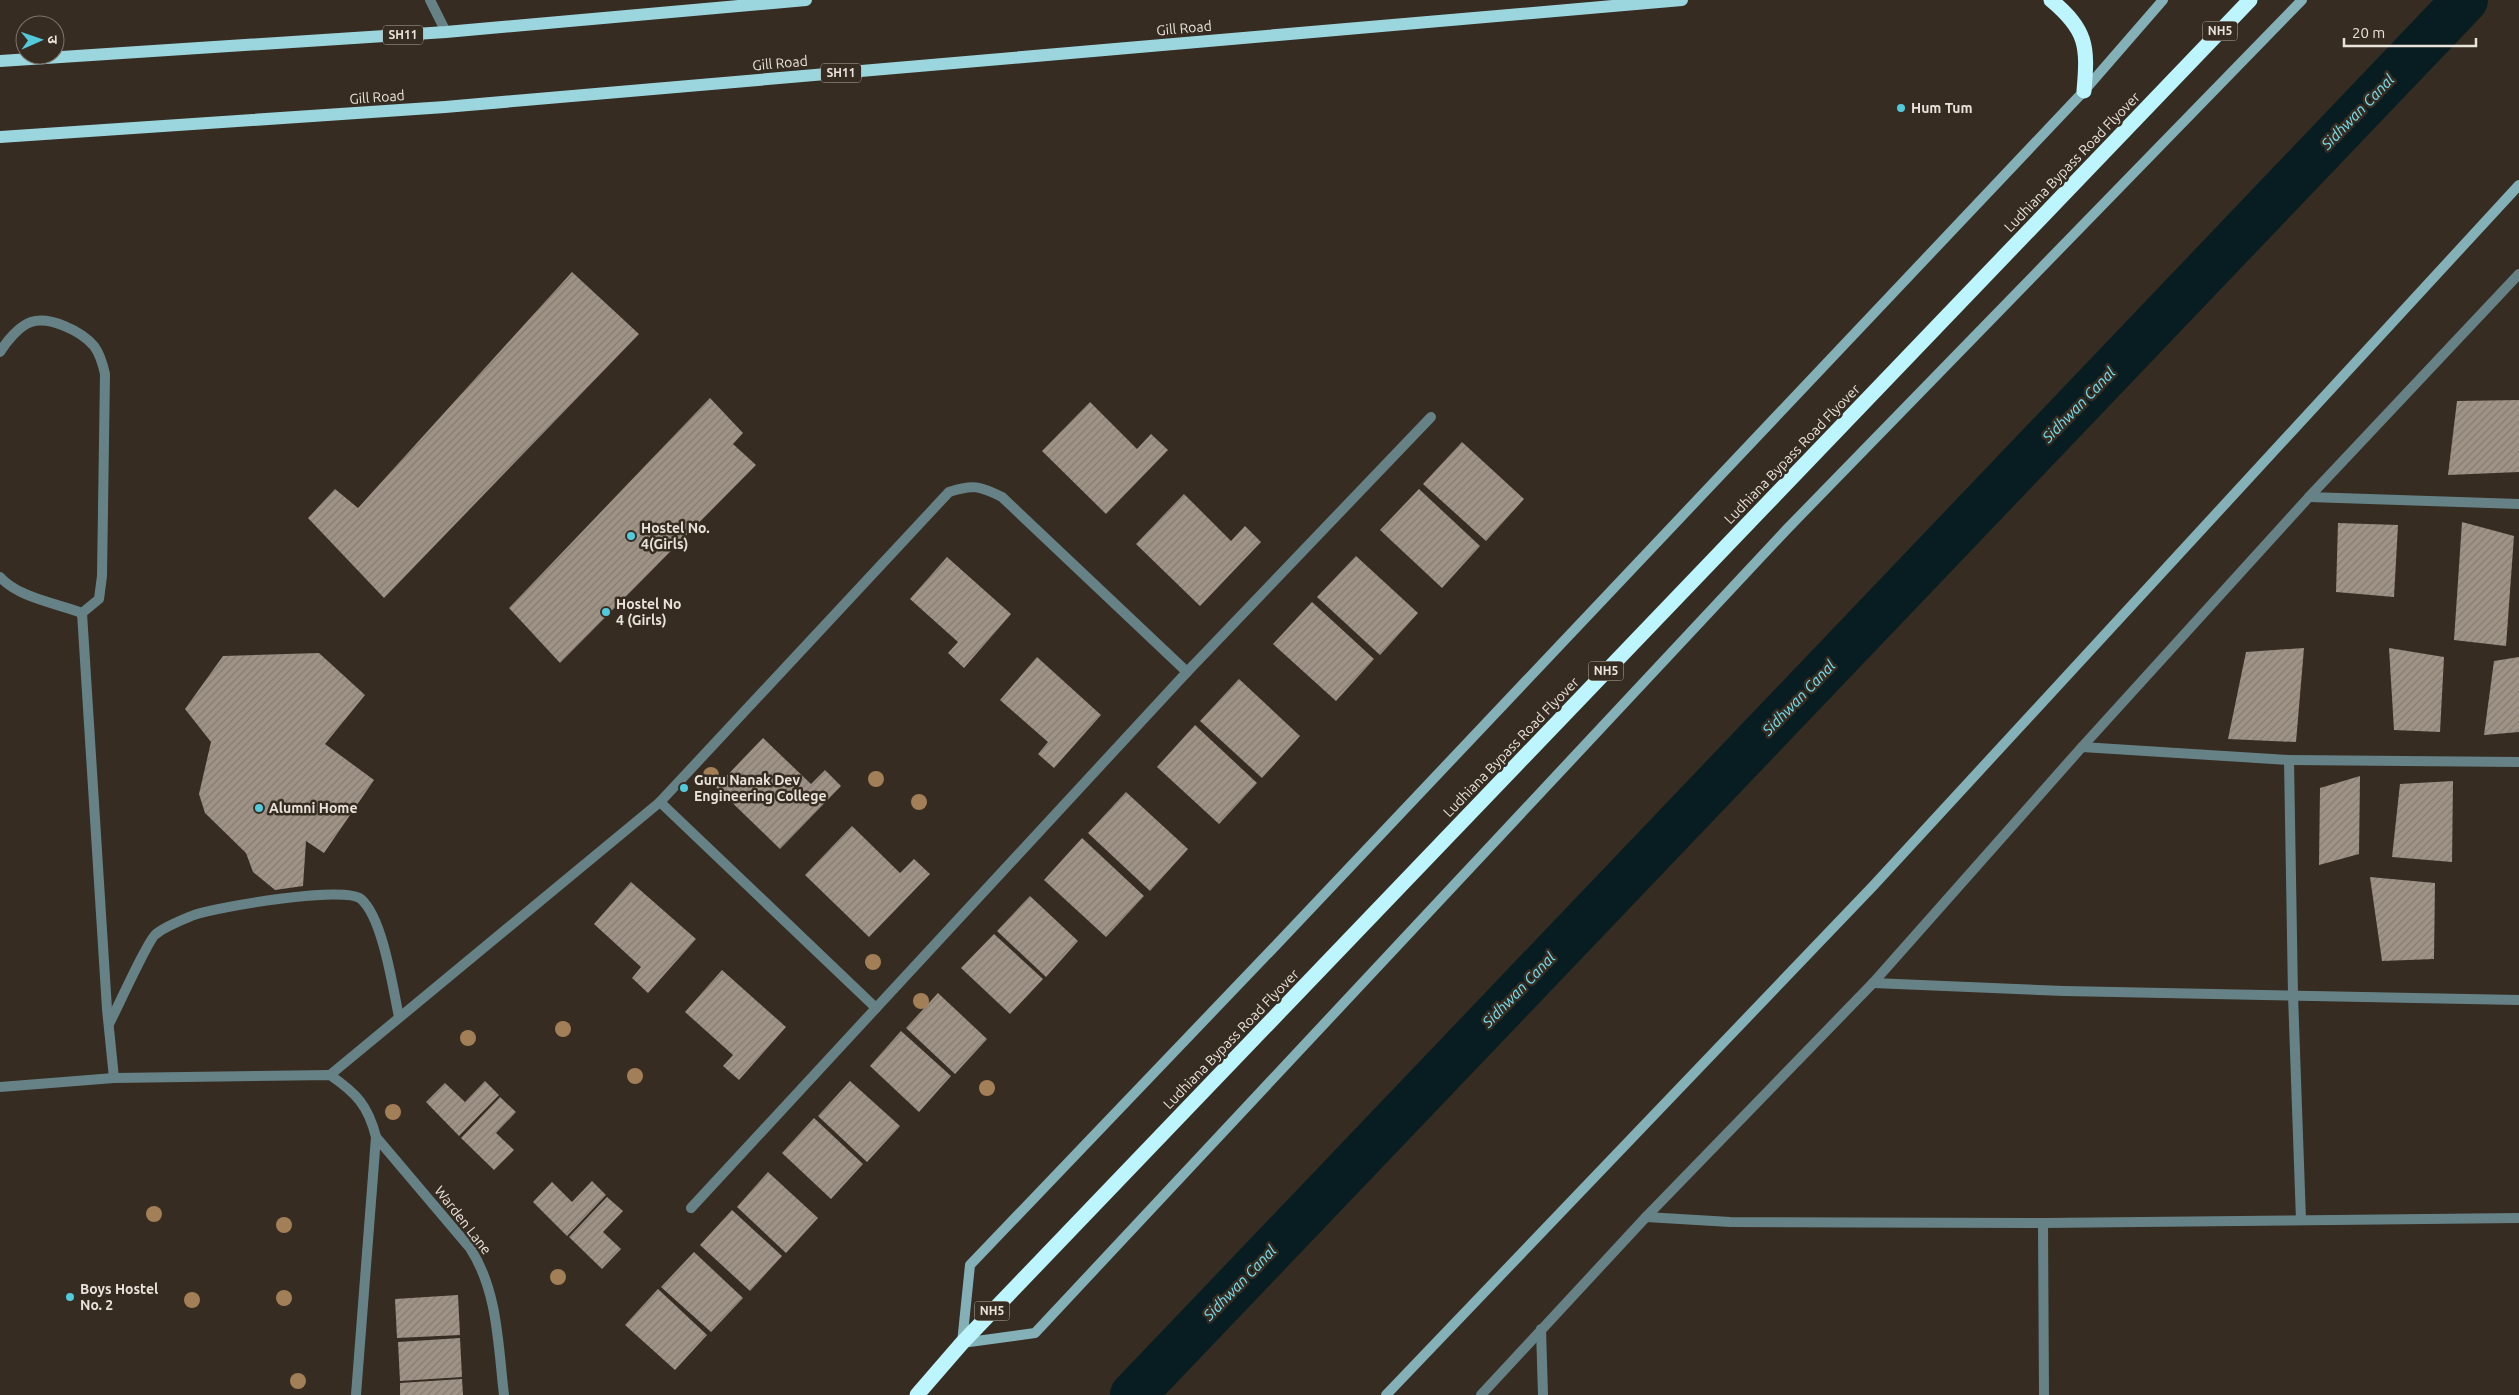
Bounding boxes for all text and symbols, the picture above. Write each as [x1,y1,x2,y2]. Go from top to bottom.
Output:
north arrow [15,15,65,65]
scale bar [2344,15,2476,47]
street label: Gill Road [1156,18,1212,38]
road number: NH5 [2202,22,2238,40]
text: 20 m [2352,24,2385,41]
road number: SH11 [383,26,423,44]
text: उ [45,35,61,45]
street label: Gill Road [752,53,808,73]
road number: SH11 [821,64,861,82]
water label: Sidhwan Canal [2317,70,2398,153]
street label: Gill Road [349,87,405,107]
street label: Ludhiana Bypass Road Flyover [2001,88,2143,235]
place label: Hum Tum [1911,100,1973,116]
marker: Hum Tum [1895,102,1907,114]
water label: Sidhwan Canal [2038,363,2119,446]
street label: Ludhiana Bypass Road Flyover [1721,380,1863,527]
place label: Hostel No. 4(Girls) [641,520,710,552]
marker: Hostel No. 4(Girls) [625,530,637,542]
place label: Hostel No 4 (Girls) [616,596,682,628]
marker: Hostel No 4 (Girls) [600,606,612,618]
water label: Sidhwan Canal [1758,656,1839,739]
road number: NH5 [1588,661,1624,680]
street label: Ludhiana Bypass Road Flyover [1440,673,1582,820]
place label: Guru Nanak Dev Engineering College [694,772,826,804]
marker: Guru Nanak Dev Engineering College [678,782,690,794]
place label: Alumni Home [269,800,357,816]
marker: Alumni Home [253,802,265,814]
water label: Sidhwan Canal [1478,948,1559,1031]
street label: Ludhiana Bypass Road Flyover [1160,965,1302,1112]
street label: Warden Lane [431,1183,495,1257]
water label: Sidhwan Canal [1199,1241,1280,1324]
place label: Boys Hostel No. 2 [80,1281,158,1313]
marker: Boys Hostel No. 2 [64,1291,76,1303]
road number: NH5 [974,1302,1010,1320]

